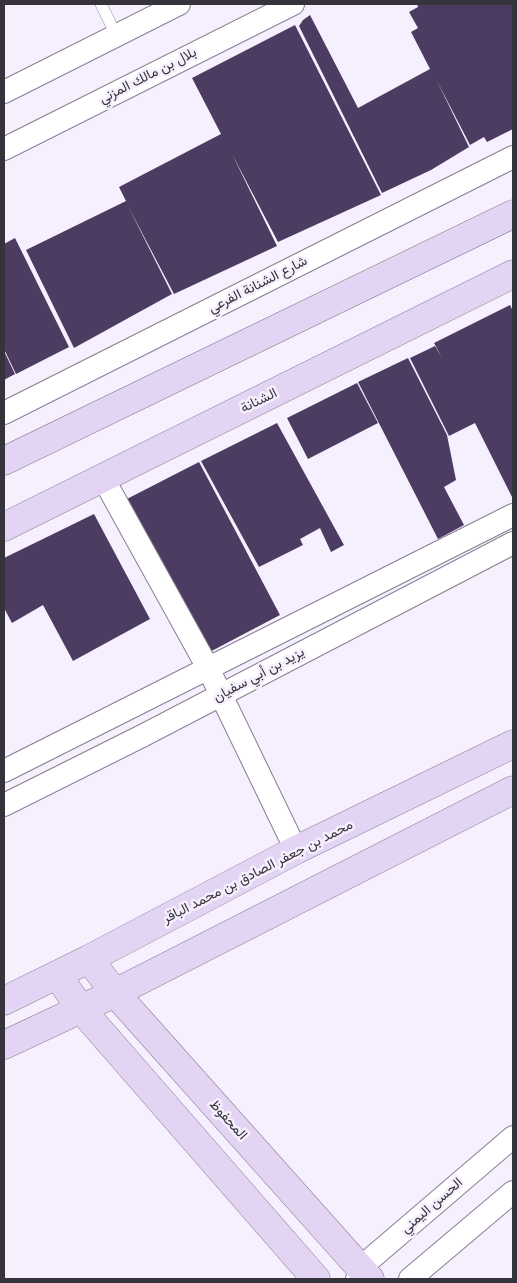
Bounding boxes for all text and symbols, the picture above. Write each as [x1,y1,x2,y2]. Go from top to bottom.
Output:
street label: بلال بن مالك المزني [97,44,199,108]
street label: شارع الشنانة الفرعي [206,253,310,317]
street label: الشنانة [238,385,280,417]
street label: يزيد بن أبي سفيان [211,644,307,706]
street label: محمد بن جعفر الصادق بن محمد الباقر [160,817,356,927]
street label: المحفوظ [206,1096,250,1144]
street label: الحسن اليمني [398,1175,466,1237]

